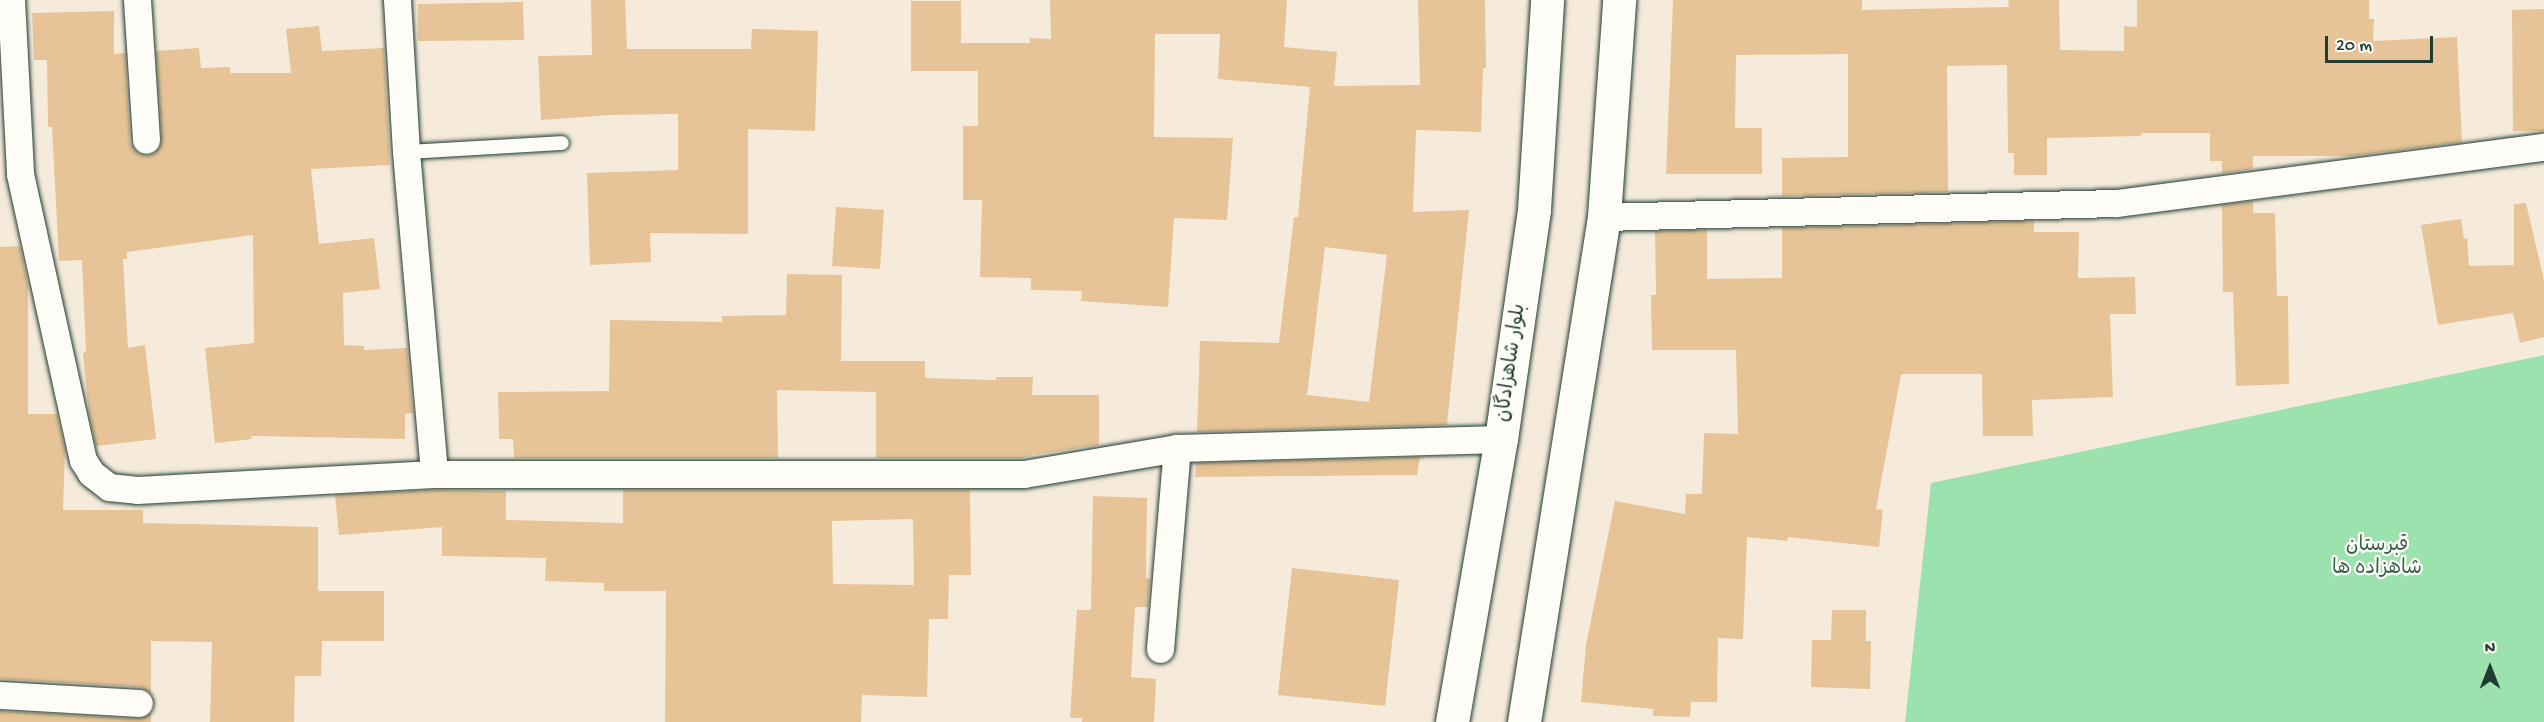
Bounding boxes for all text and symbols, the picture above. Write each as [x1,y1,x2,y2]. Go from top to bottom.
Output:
scale bar [2328,24,2436,62]
text: 20 m [2336,36,2372,57]
street label: بلوار شاهزادگان [1492,302,1532,424]
park label: قبرستان شاهزاده ها [2332,534,2422,581]
north arrow [2460,638,2520,698]
text: N [2485,640,2495,659]

